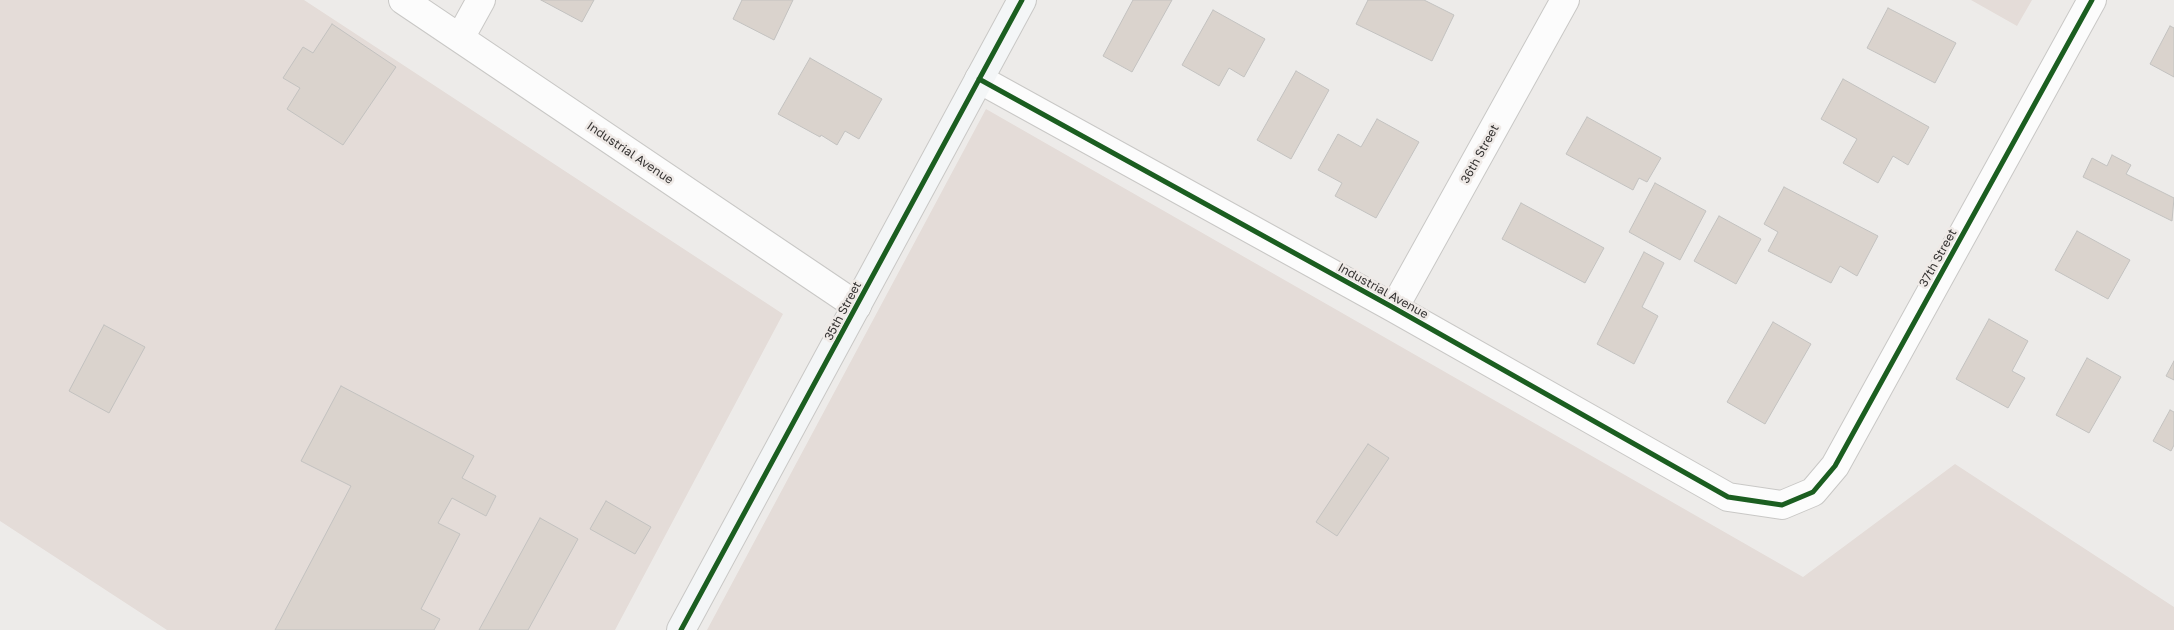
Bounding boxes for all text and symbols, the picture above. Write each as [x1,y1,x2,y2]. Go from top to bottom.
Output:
street label: Industrial Avenue [584,119,676,187]
street label: 36th Street [1458,122,1502,186]
street label: 37th Street [1916,226,1960,290]
street label: Industrial Avenue [1335,260,1431,322]
street label: 35th Street [821,279,865,343]

